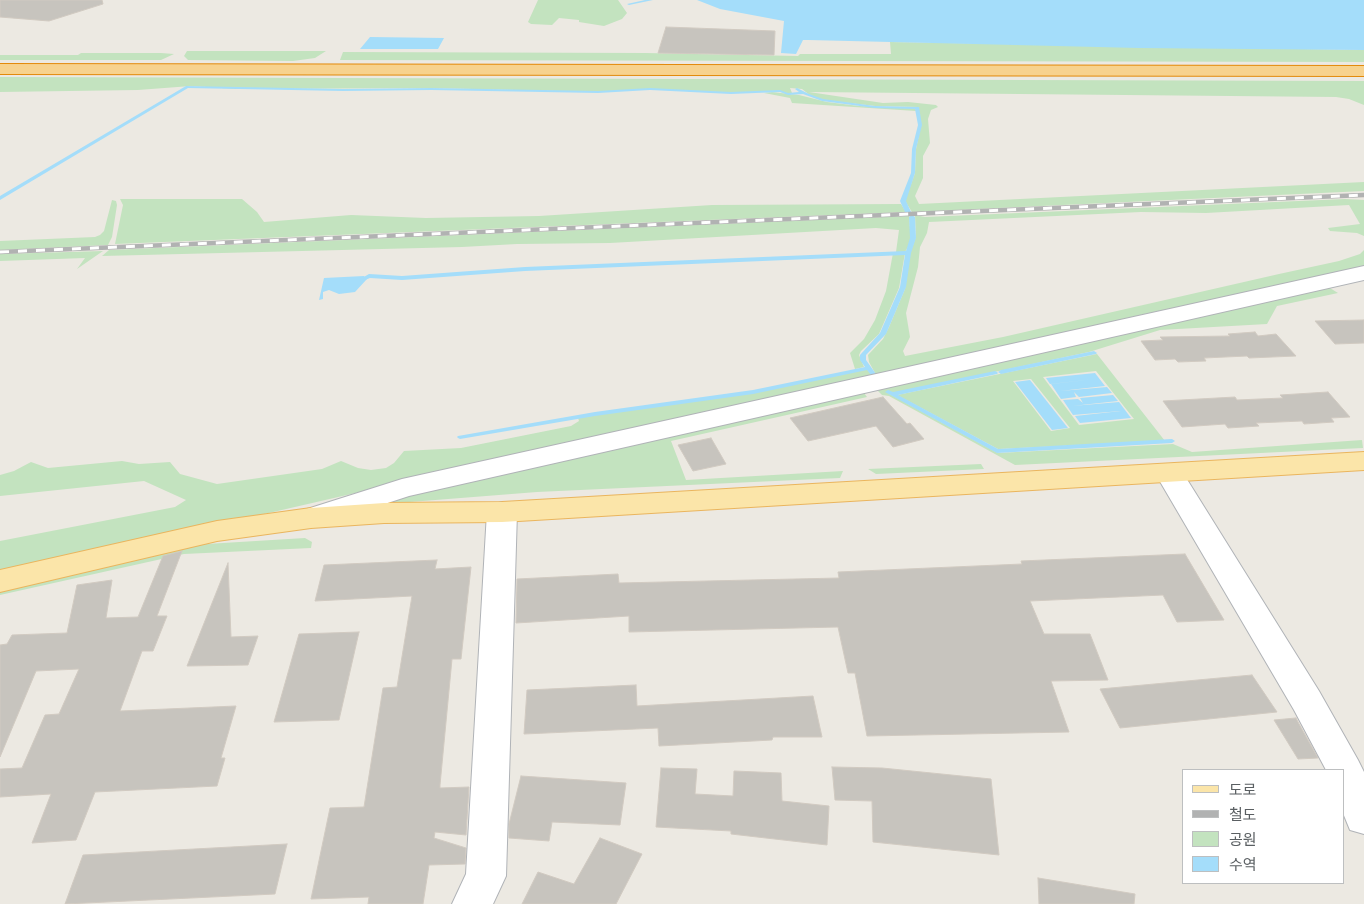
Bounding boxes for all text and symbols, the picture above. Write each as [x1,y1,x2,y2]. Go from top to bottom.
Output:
legend [1182,769,1344,884]
text: 도로 [1229,781,1257,799]
text: 철도 [1229,806,1257,824]
text: 공원 [1229,831,1257,849]
text: 수역 [1229,856,1257,874]

